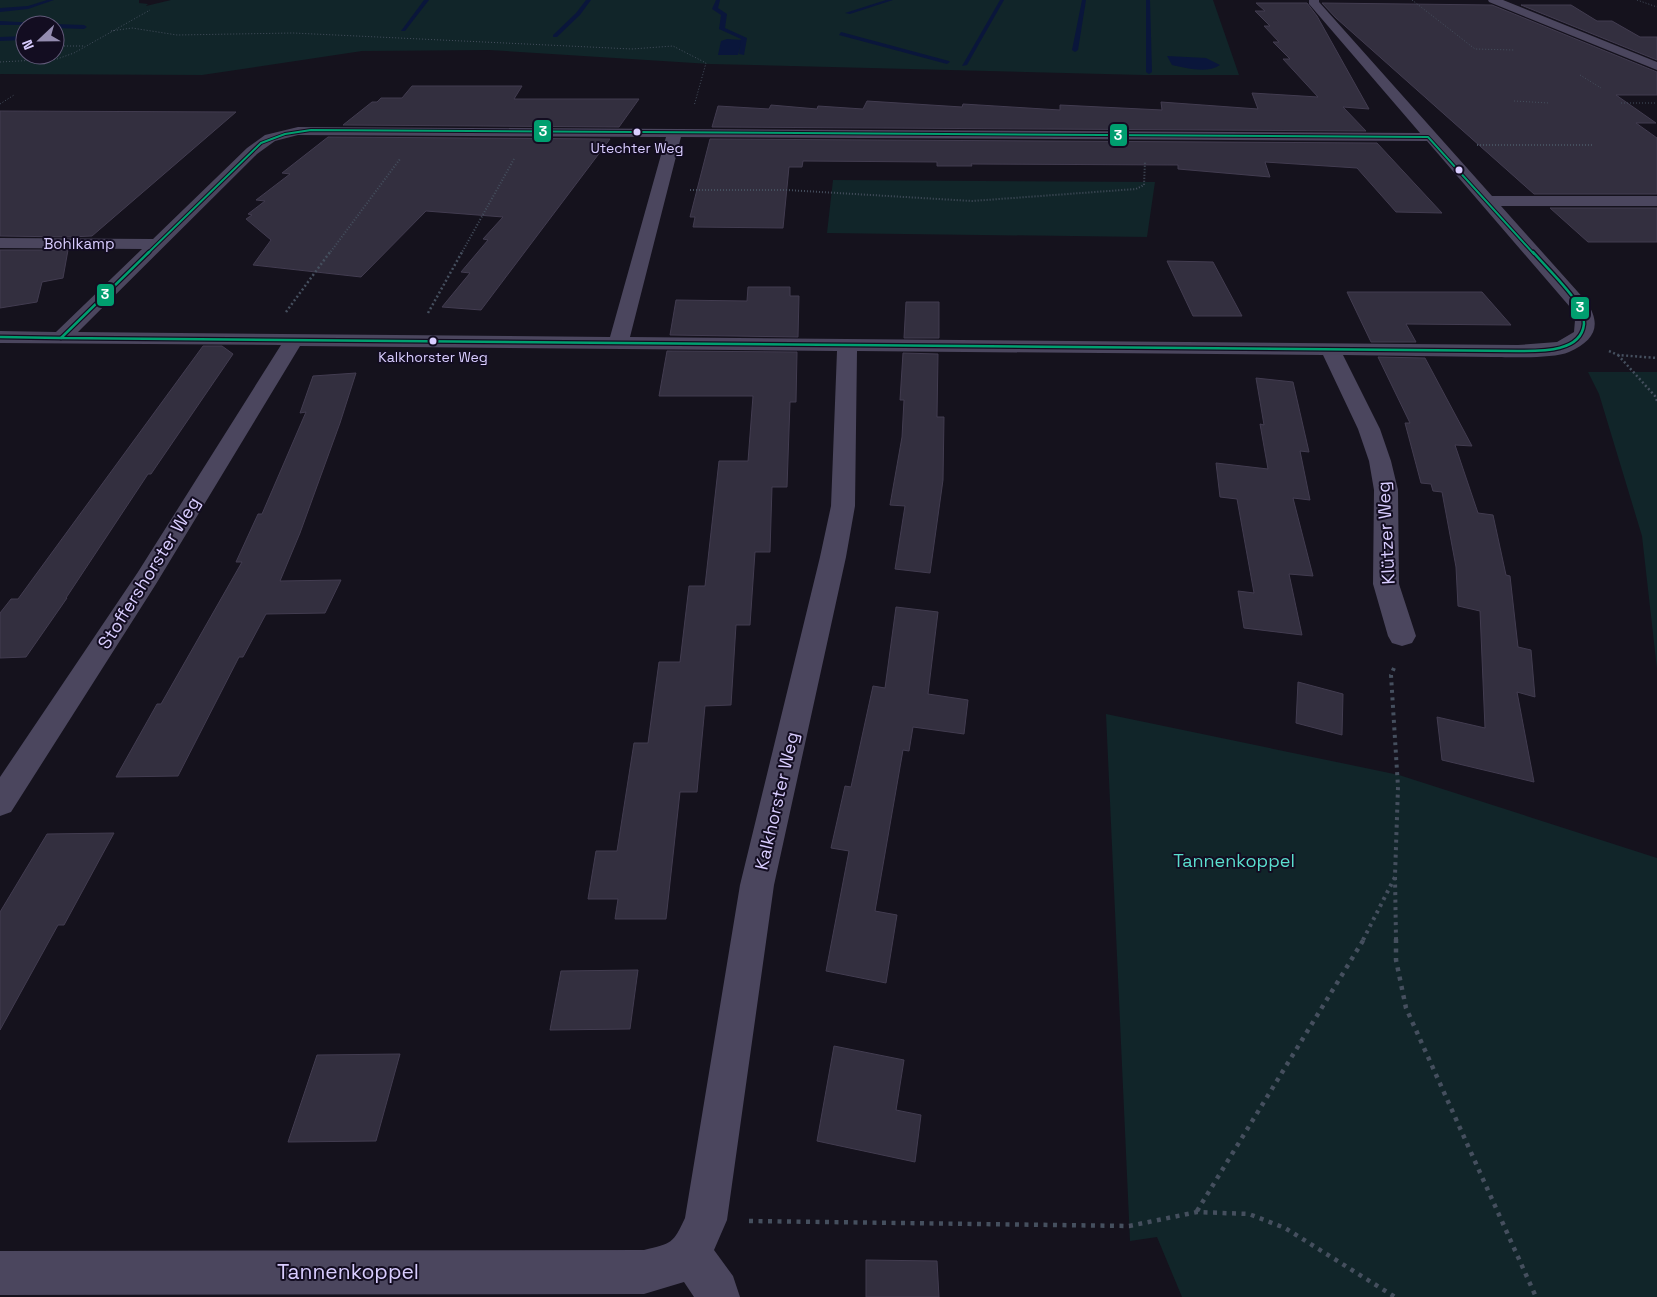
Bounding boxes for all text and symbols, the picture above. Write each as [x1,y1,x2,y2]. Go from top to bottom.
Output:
north arrow [15,15,65,65]
text: N [18,37,38,53]
line badge: 3 [533,119,552,143]
text: 3 [539,122,547,140]
line badge: 3 [1109,123,1128,147]
text: 3 [1114,126,1122,144]
marker: Utechter Weg [632,127,642,137]
place label: Utechter Weg [590,139,684,157]
unlabelled marker [1454,165,1464,175]
street label: Bohlkamp [43,234,115,253]
line badge: 3 [96,283,115,307]
text: 3 [101,285,109,303]
line badge: 3 [1570,296,1590,320]
text: 3 [1576,298,1584,316]
marker: Kalkhorster Weg [428,336,438,346]
place label: Kalkhorster Weg [378,348,488,366]
street label: Klützer Weg [1371,481,1400,585]
street label: Stoffershorster Weg [92,492,205,653]
street label: Kalkhorster Weg [749,730,804,872]
park label: Tannenkoppel [1173,849,1295,872]
street label: Tannenkoppel [277,1258,419,1285]

